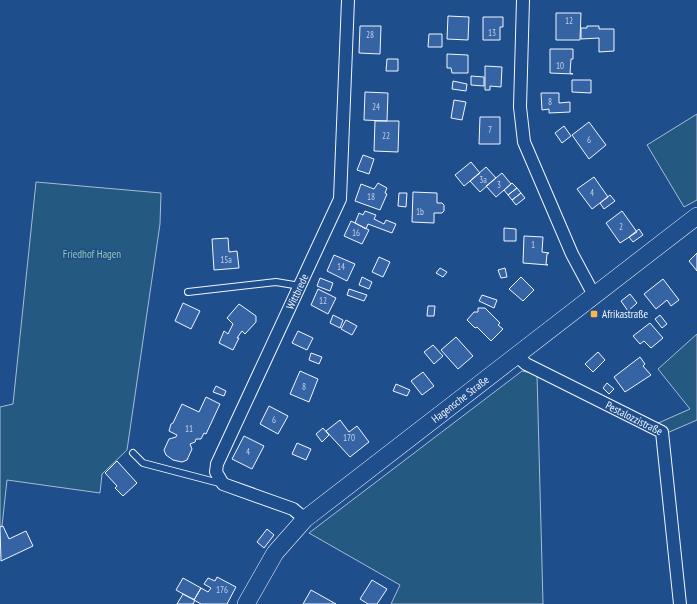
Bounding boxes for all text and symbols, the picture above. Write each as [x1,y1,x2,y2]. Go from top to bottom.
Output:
house number: 12 [565,15,573,26]
house number: 13 [488,27,496,38]
house number: 28 [366,29,374,40]
house number: 10 [556,60,564,71]
house number: 8 [548,96,552,107]
house number: 24 [372,101,380,112]
house number: 7 [488,124,492,135]
house number: 22 [382,130,390,141]
house number: 6 [587,134,591,145]
house number: 3a [479,174,487,185]
house number: 3 [497,179,501,190]
house number: 4 [590,187,594,198]
house number: 18 [367,191,375,202]
house number: 1b [416,206,424,217]
house number: 2 [619,221,623,232]
house number: 16 [352,227,360,238]
house number: 1 [531,239,535,250]
park label: Friedhof Hagen [63,247,121,261]
house number: 15a [220,254,232,265]
house number: 14 [337,261,345,272]
street label: Wittbrede [283,271,311,312]
house number: 12 [319,295,327,306]
place label: Afrikastraße [602,307,649,321]
marker: Afrikastraße [589,309,599,319]
street label: Hagensche Straße [429,372,492,426]
house number: 8 [302,381,306,392]
street label: Pestalozzistraße [603,398,665,438]
house number: 6 [272,414,276,425]
house number: 11 [185,423,193,434]
house number: 170 [343,432,355,443]
house number: 4 [246,446,250,457]
house number: 176 [216,584,228,595]

